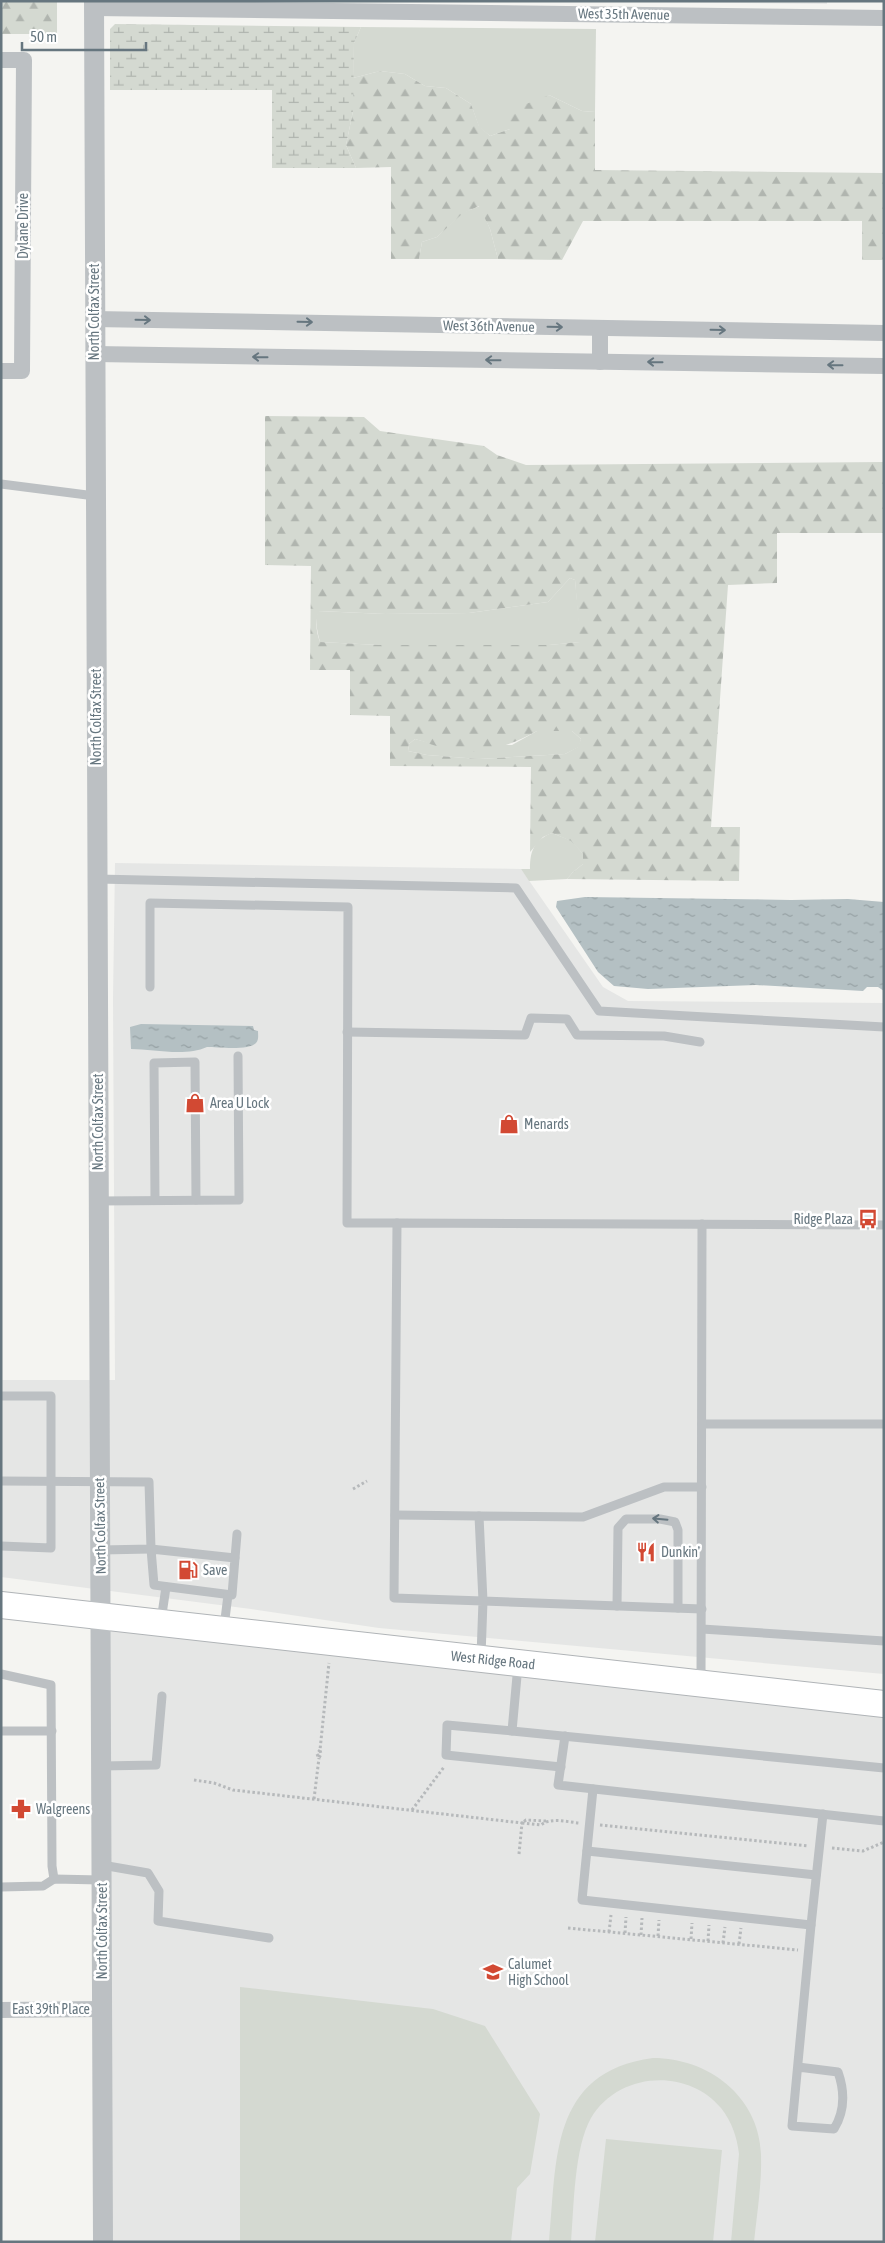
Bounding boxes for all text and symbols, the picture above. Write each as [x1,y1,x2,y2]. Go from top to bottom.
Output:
street label: West 35th Avenue [578,5,670,23]
scale bar [22,20,146,52]
text: 50 m [30,28,57,45]
street label: Dylane Drive [15,193,31,259]
street label: North Colfax Street [86,264,102,360]
one-way arrow [135,315,151,324]
street label: West 36th Avenue [443,317,535,335]
one-way arrow [297,318,313,327]
one-way arrow [547,322,563,332]
one-way arrow [710,325,726,335]
one-way arrow [252,352,268,361]
one-way arrow [485,355,501,365]
one-way arrow [647,357,664,367]
one-way arrow [827,360,844,370]
street label: North Colfax Street [88,669,104,765]
street label: North Colfax Street [90,1074,106,1170]
shop icon: Area U Lock [184,1092,206,1114]
place label: Area U Lock [210,1095,269,1111]
shop icon: Menards [498,1113,520,1135]
place label: Menards [524,1116,569,1132]
bus stop icon: Ridge Plaza [857,1208,879,1230]
place label: Ridge Plaza [794,1211,853,1227]
street label: North Colfax Street [91,1477,109,1575]
one-way arrow [653,1515,669,1524]
restaurant icon: Dunkin' [635,1541,657,1563]
place label: Dunkin' [661,1544,700,1560]
fuel station icon: Save [177,1559,199,1581]
place label: Save [203,1562,227,1578]
street label: West Ridge Road [450,1648,536,1672]
pharmacy icon: Walgreens [10,1798,32,1820]
place label: Walgreens [36,1801,90,1817]
street label: North Colfax Street [94,1883,110,1979]
place label: Calumet High School [508,1956,569,1988]
school or university icon: Calumet High School [482,1961,504,1983]
street label: East 39th Place [12,2001,90,2017]

